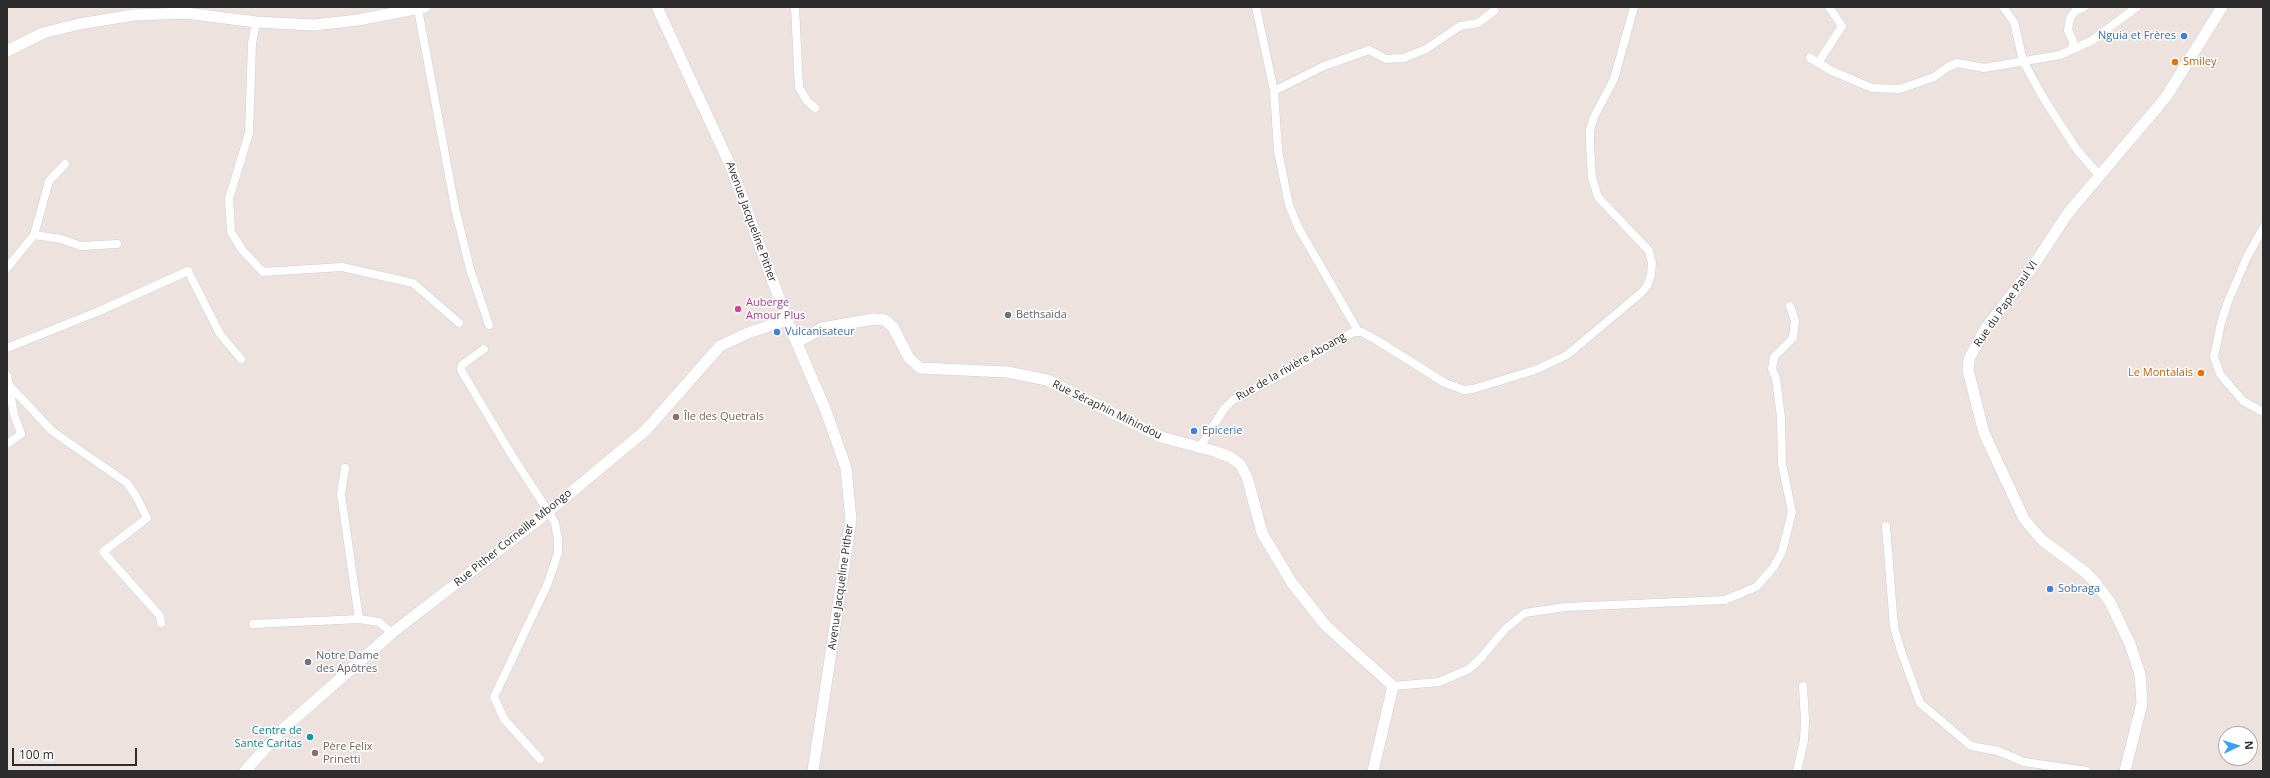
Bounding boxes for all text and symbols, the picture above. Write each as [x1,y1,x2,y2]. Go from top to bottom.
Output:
place label: Nguia et Frères [2098,29,2176,43]
marker: Nguia et Frères [2179,31,2189,41]
place label: Smiley [2183,55,2216,69]
marker: Smiley [2170,57,2180,67]
street label: Avenue Jacqueline Pither [723,160,779,284]
street label: Rue du Pape Paul VI [1971,258,2041,350]
place label: Auberge Amour Plus [746,296,805,322]
marker: Auberge Amour Plus [733,304,743,314]
place label: Bethsaida [1016,308,1067,322]
marker: Bethsaida [1003,310,1013,320]
place label: Vulcanisateur [785,325,855,339]
marker: Vulcanisateur [772,327,782,337]
street label: Rue de la rivière Aboang [1234,330,1348,404]
place label: Le Montalais [2128,366,2193,380]
marker: Le Montalais [2196,368,2206,378]
street label: Rue Séraphin Mihindou [1050,378,1164,442]
place label: Île des Quetrals [684,410,764,424]
marker: Île des Quetrals [671,412,681,422]
place label: Epicerie [1202,424,1243,438]
marker: Epicerie [1189,426,1199,436]
street label: Rue Pither Corneille Mbongo [452,487,574,589]
street label: Avenue Jacqueline Pither [826,523,856,651]
place label: Sobraga [2058,582,2100,596]
marker: Sobraga [2045,584,2055,594]
place label: Notre Dame des Apôtres [316,649,379,675]
marker: Notre Dame des Apôtres [303,657,313,667]
place label: Centre de Sante Caritas [235,724,302,750]
north arrow [2218,726,2258,766]
marker: Centre de Sante Caritas [305,732,315,742]
scale bar [14,740,139,766]
place label: Père Felix Prinetti [323,740,372,766]
text: N [2242,740,2257,750]
text: 100 m [19,746,54,763]
marker: Père Felix Prinetti [310,748,320,758]

